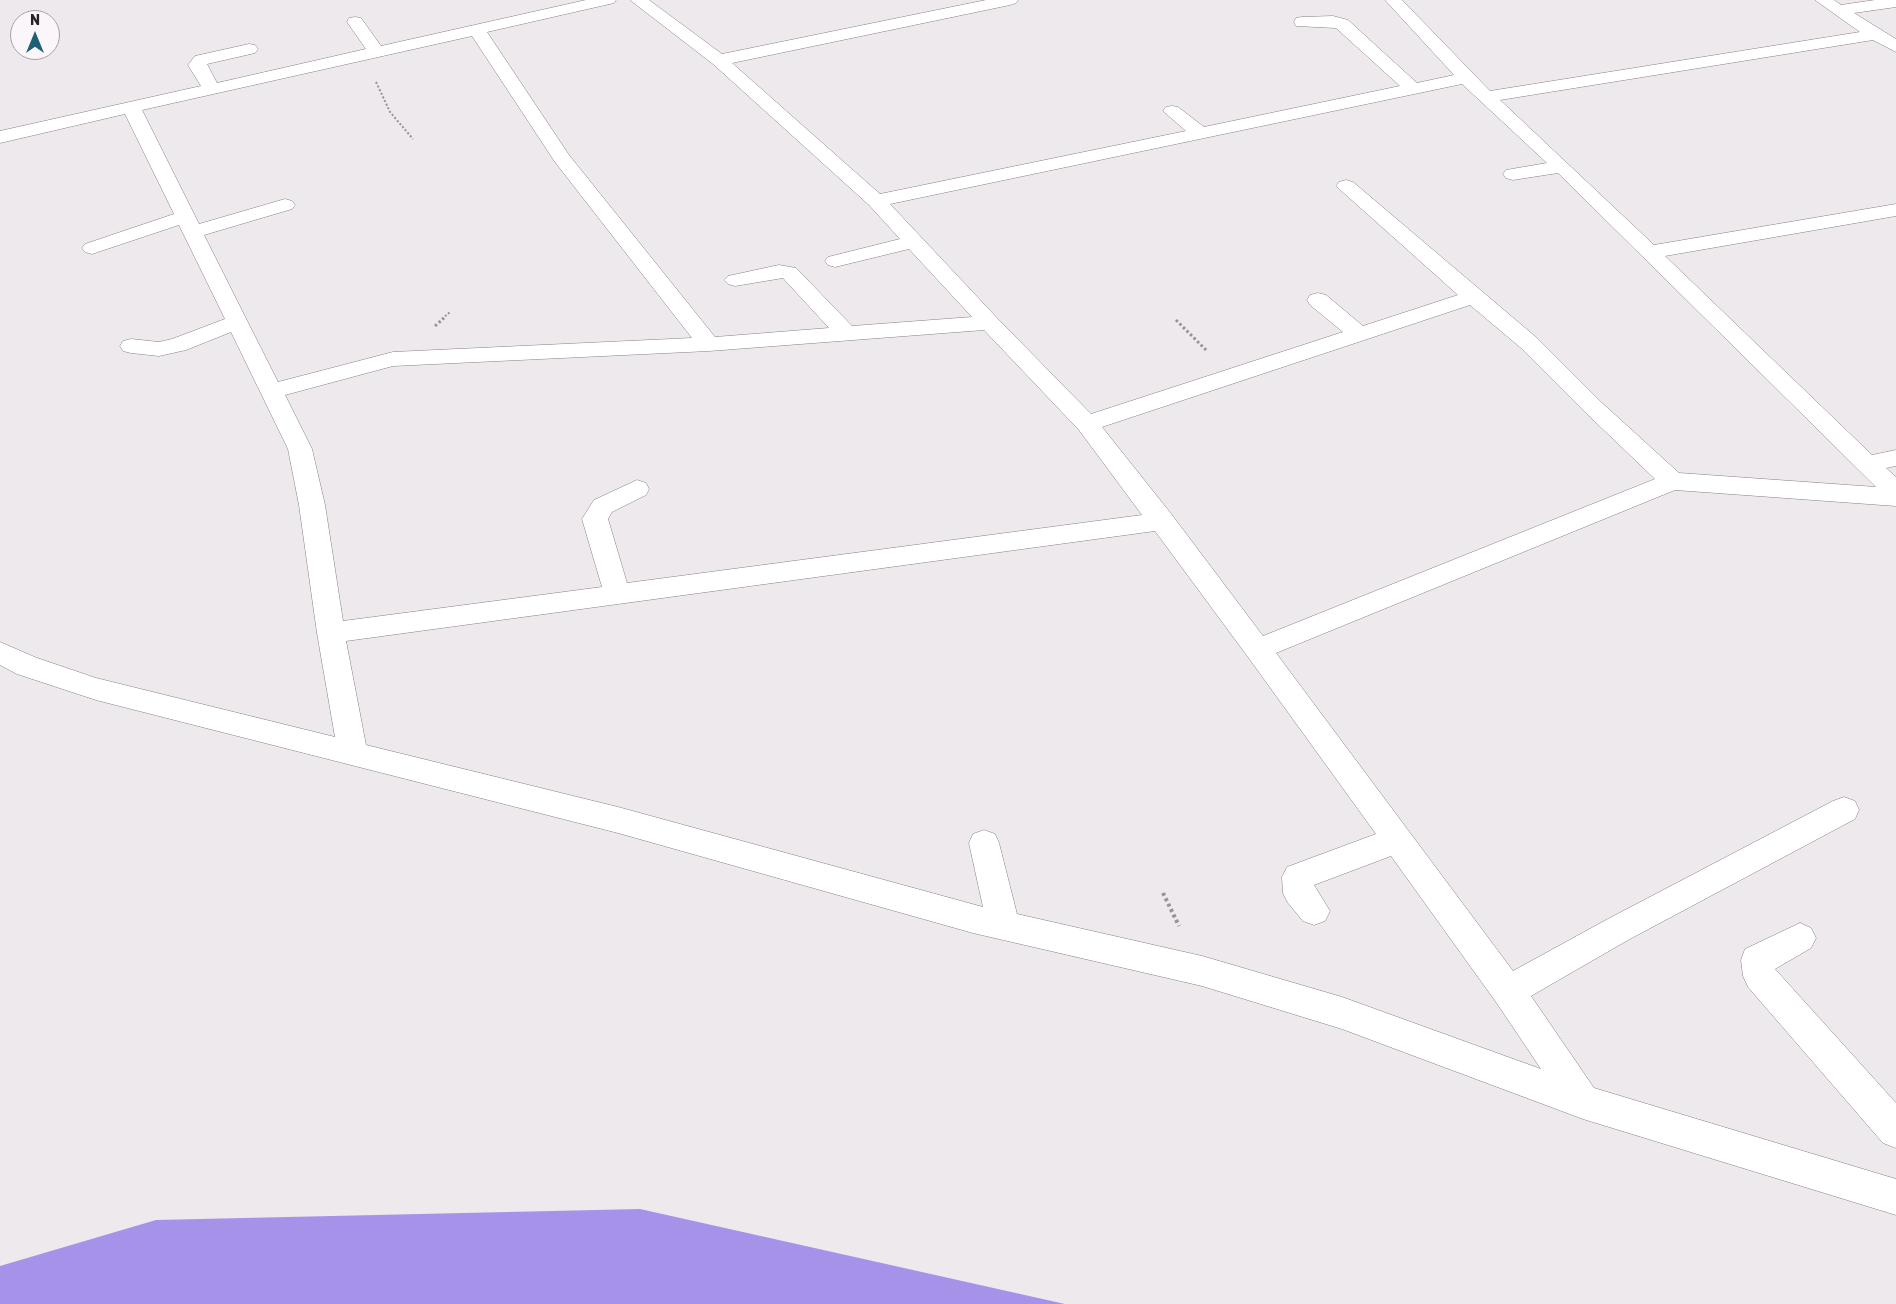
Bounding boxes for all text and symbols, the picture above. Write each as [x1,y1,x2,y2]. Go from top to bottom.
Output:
north arrow [10,10,60,60]
text: N [30,12,40,29]

